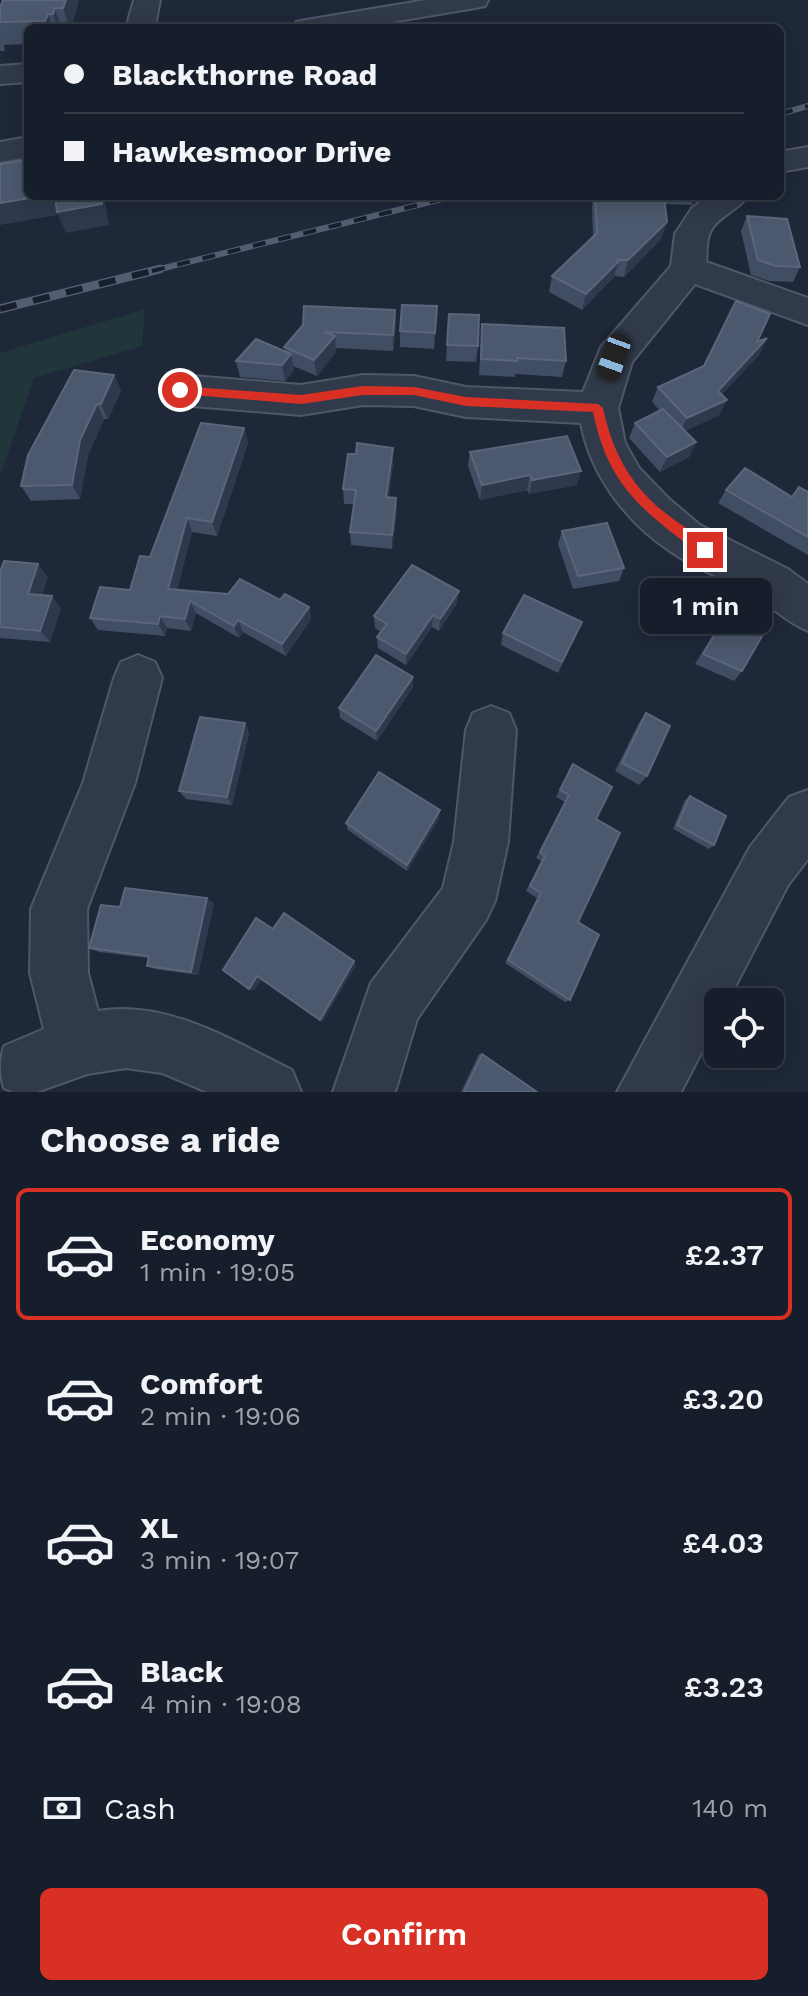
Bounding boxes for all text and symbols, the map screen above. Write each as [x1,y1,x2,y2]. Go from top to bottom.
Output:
text: Blackthorne Road [112,57,377,92]
text: Hawkesmoor Drive [112,134,391,169]
car [595,330,633,384]
route start [162,372,198,408]
route end [687,532,723,568]
callout: 1 min [639,578,771,634]
text: 1 min [673,591,739,621]
map controls [704,988,784,1068]
button: locate [704,988,784,1068]
text: Choose a ride [40,1119,280,1161]
icon: car [44,1218,116,1290]
text: Economy [140,1222,275,1257]
text: £2.37 [685,1237,764,1272]
text: 1 min · 19:05 [140,1257,295,1287]
icon: car [44,1362,116,1434]
text: Comfort [140,1366,262,1401]
text: £3.20 [682,1381,764,1416]
text: 2 min · 19:06 [140,1401,301,1431]
icon: car [44,1506,116,1578]
text: XL [140,1510,178,1545]
text: £4.03 [682,1525,764,1560]
text: 3 min · 19:07 [140,1545,299,1575]
icon: car [44,1650,116,1722]
text: Black [140,1654,224,1689]
text: £3.23 [684,1669,764,1704]
text: 4 min · 19:08 [140,1689,302,1719]
icon: cash [40,1786,84,1830]
text: Cash [104,1791,176,1826]
text: 140 m [692,1793,768,1823]
button: Confirm [40,1888,768,1980]

